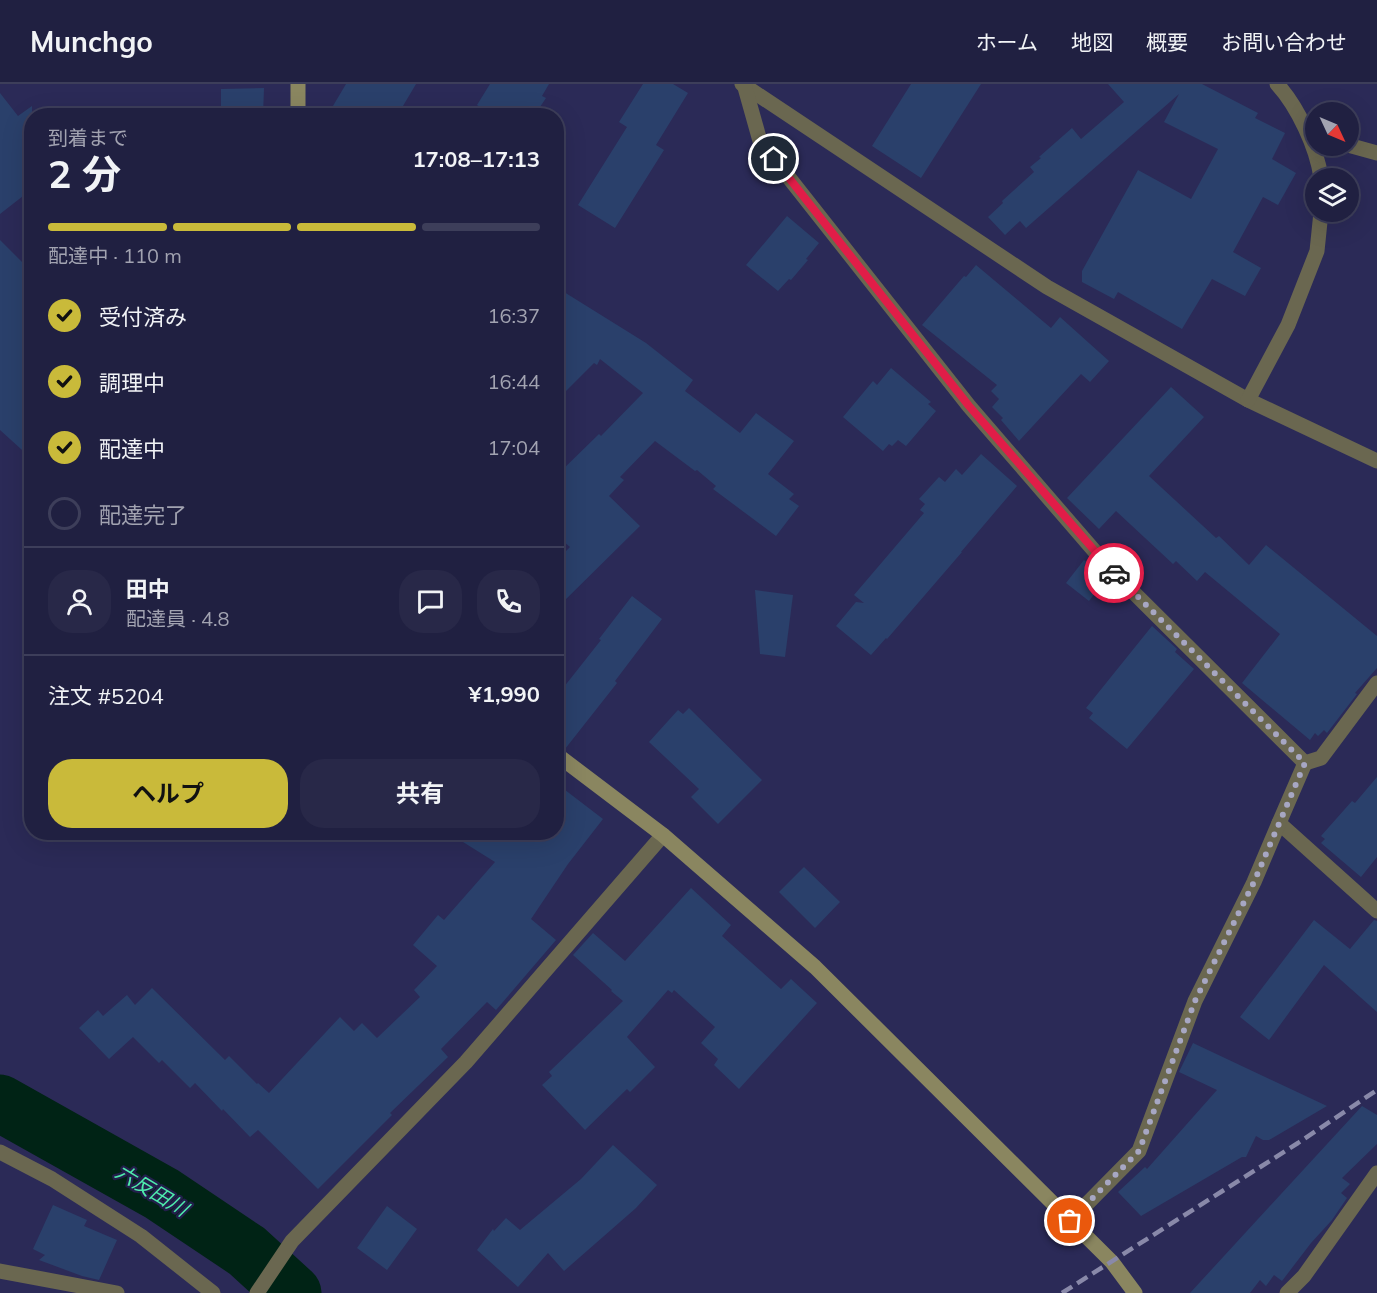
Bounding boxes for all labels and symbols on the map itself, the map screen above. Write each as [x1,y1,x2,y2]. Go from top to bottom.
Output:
north arrow [1305,102,1359,156]
pin [748,133,799,184]
courier [1084,543,1144,603]
water label: 六反田川 [111,1159,194,1222]
pin [1044,1195,1095,1246]

